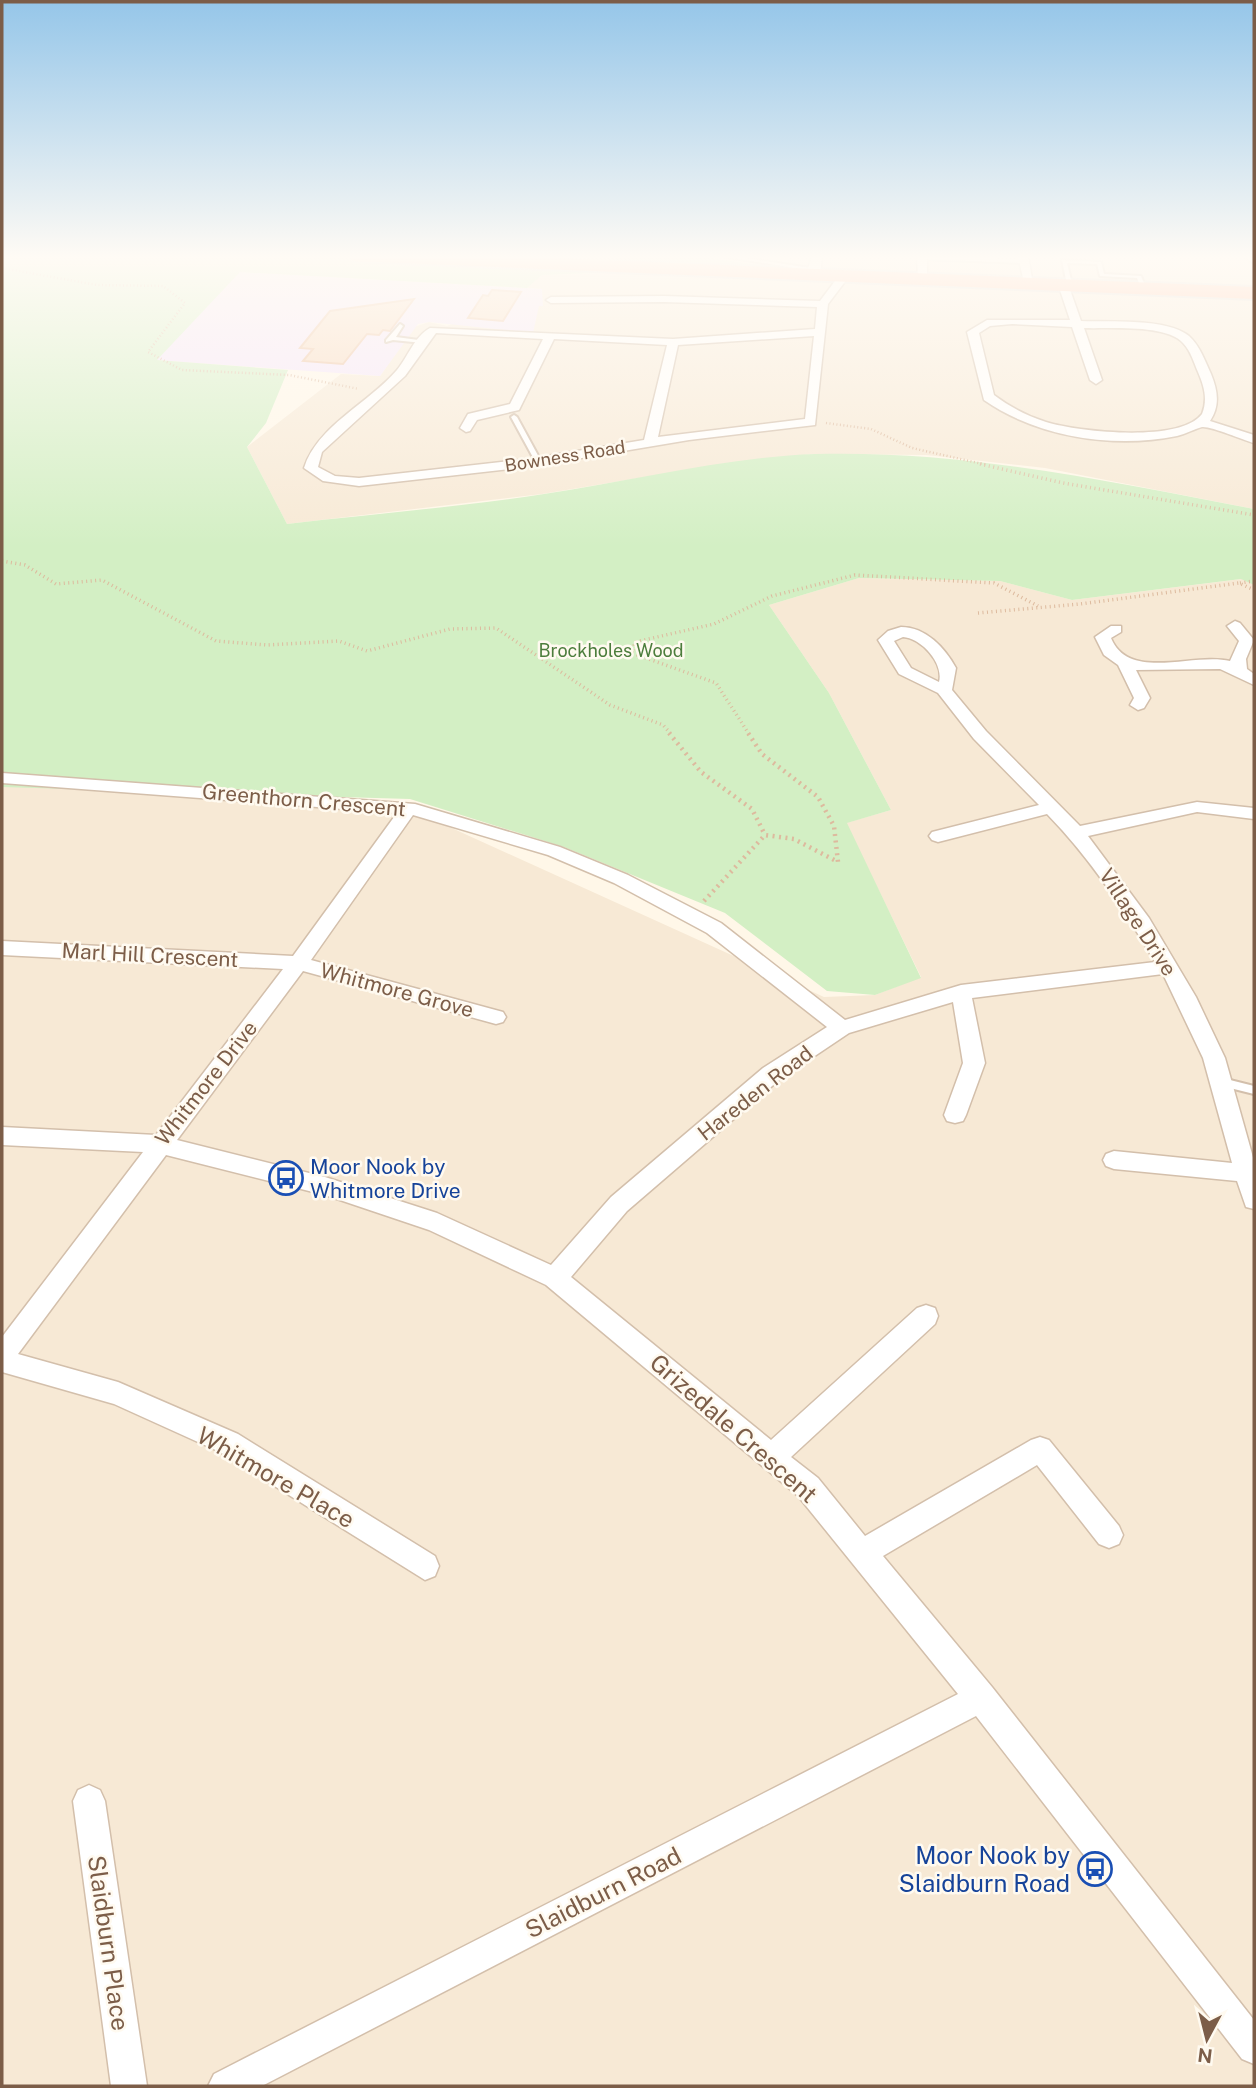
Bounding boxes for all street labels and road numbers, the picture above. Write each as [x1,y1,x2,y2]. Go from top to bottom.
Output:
street label: Bowness Road [503,436,627,476]
street label: Greenthorn Crescent [201,779,407,821]
street label: Village Drive [1094,864,1182,980]
street label: Marl Hill Crescent [61,938,239,972]
street label: Whitmore Grove [318,958,476,1022]
street label: Whitmore Drive [150,1016,262,1150]
street label: Hareden Road [693,1040,817,1146]
street label: Grizedale Crescent [645,1348,823,1508]
street label: Whitmore Place [192,1421,360,1533]
street label: Slaidburn Road [520,1841,686,1943]
street label: Slaidburn Place [83,1854,135,2032]

